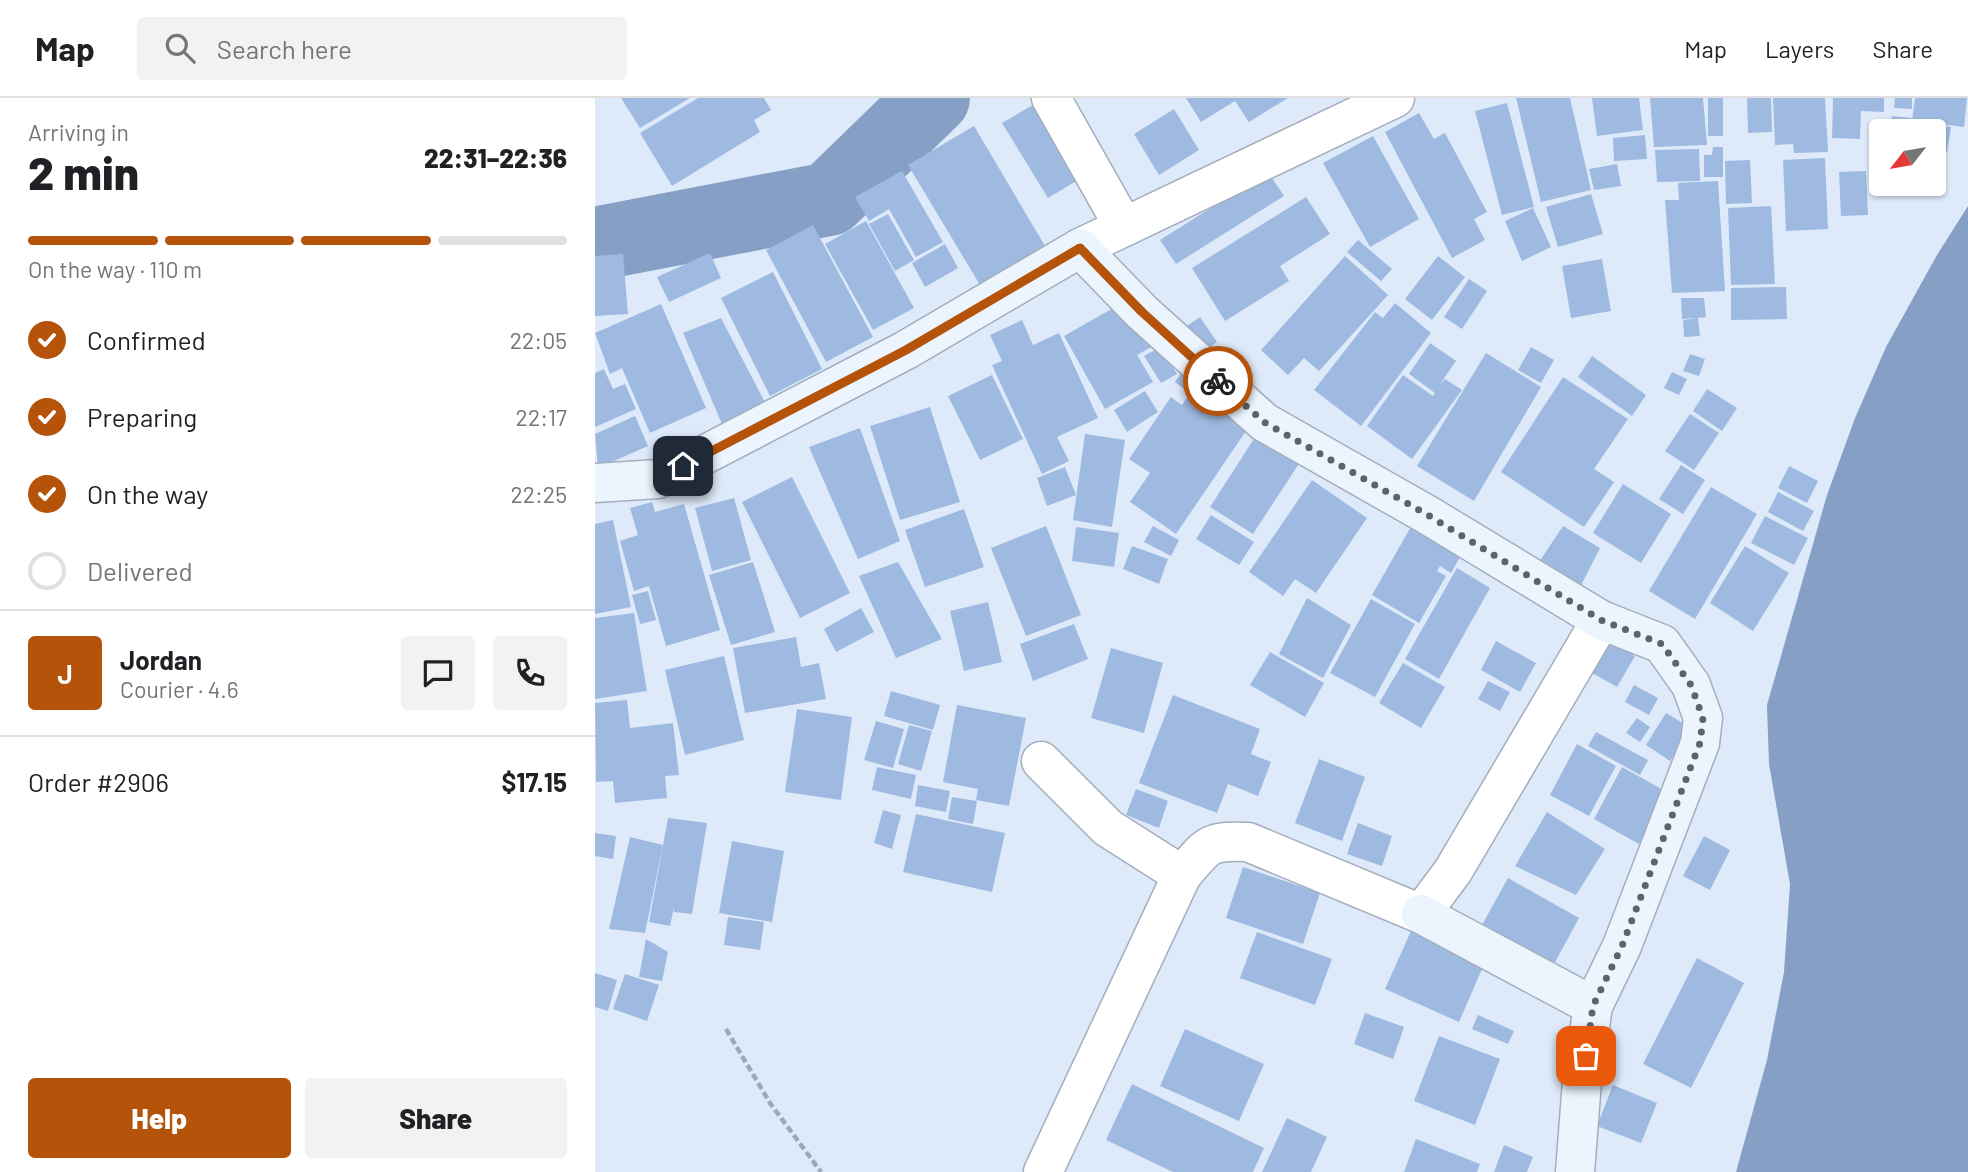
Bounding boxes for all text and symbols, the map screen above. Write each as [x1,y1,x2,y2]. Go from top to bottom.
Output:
search box [137,17,627,80]
text: Map [35,28,95,68]
icon: search [161,29,199,67]
text: Search here [217,33,352,64]
text: Map [1684,34,1727,63]
text: Layers [1765,34,1834,63]
text: Share [1872,34,1933,63]
text: Arriving in [28,118,129,146]
north arrow [1869,119,1946,196]
map controls [1869,119,1946,196]
text: 22:31–22:36 [424,142,567,173]
text: 2 min [28,144,139,199]
text: On the way · 110 m [28,255,202,283]
icon: check [28,321,66,359]
text: Confirmed [87,324,206,355]
text: 22:05 [510,326,567,354]
courier [1183,346,1253,416]
icon: bike [1199,362,1237,400]
icon: check [28,398,66,436]
text: Preparing [87,401,197,432]
text: 22:17 [516,403,567,431]
pin [653,436,713,496]
icon: home [664,447,702,485]
icon: check [28,475,66,513]
text: On the way [87,478,208,509]
text: 22:25 [510,480,567,508]
text: Delivered [87,555,193,586]
button: chat [401,636,475,710]
button: phone [493,636,567,710]
text: Jordan [120,644,202,675]
text: J [57,658,73,689]
text: Courier · 4.6 [120,675,239,703]
text: Order #2906 [28,766,169,797]
text: $17.15 [502,766,567,797]
pin [1556,1026,1616,1086]
icon: bag [1567,1037,1605,1075]
button: Help [28,1078,291,1158]
button: Share [305,1078,567,1158]

